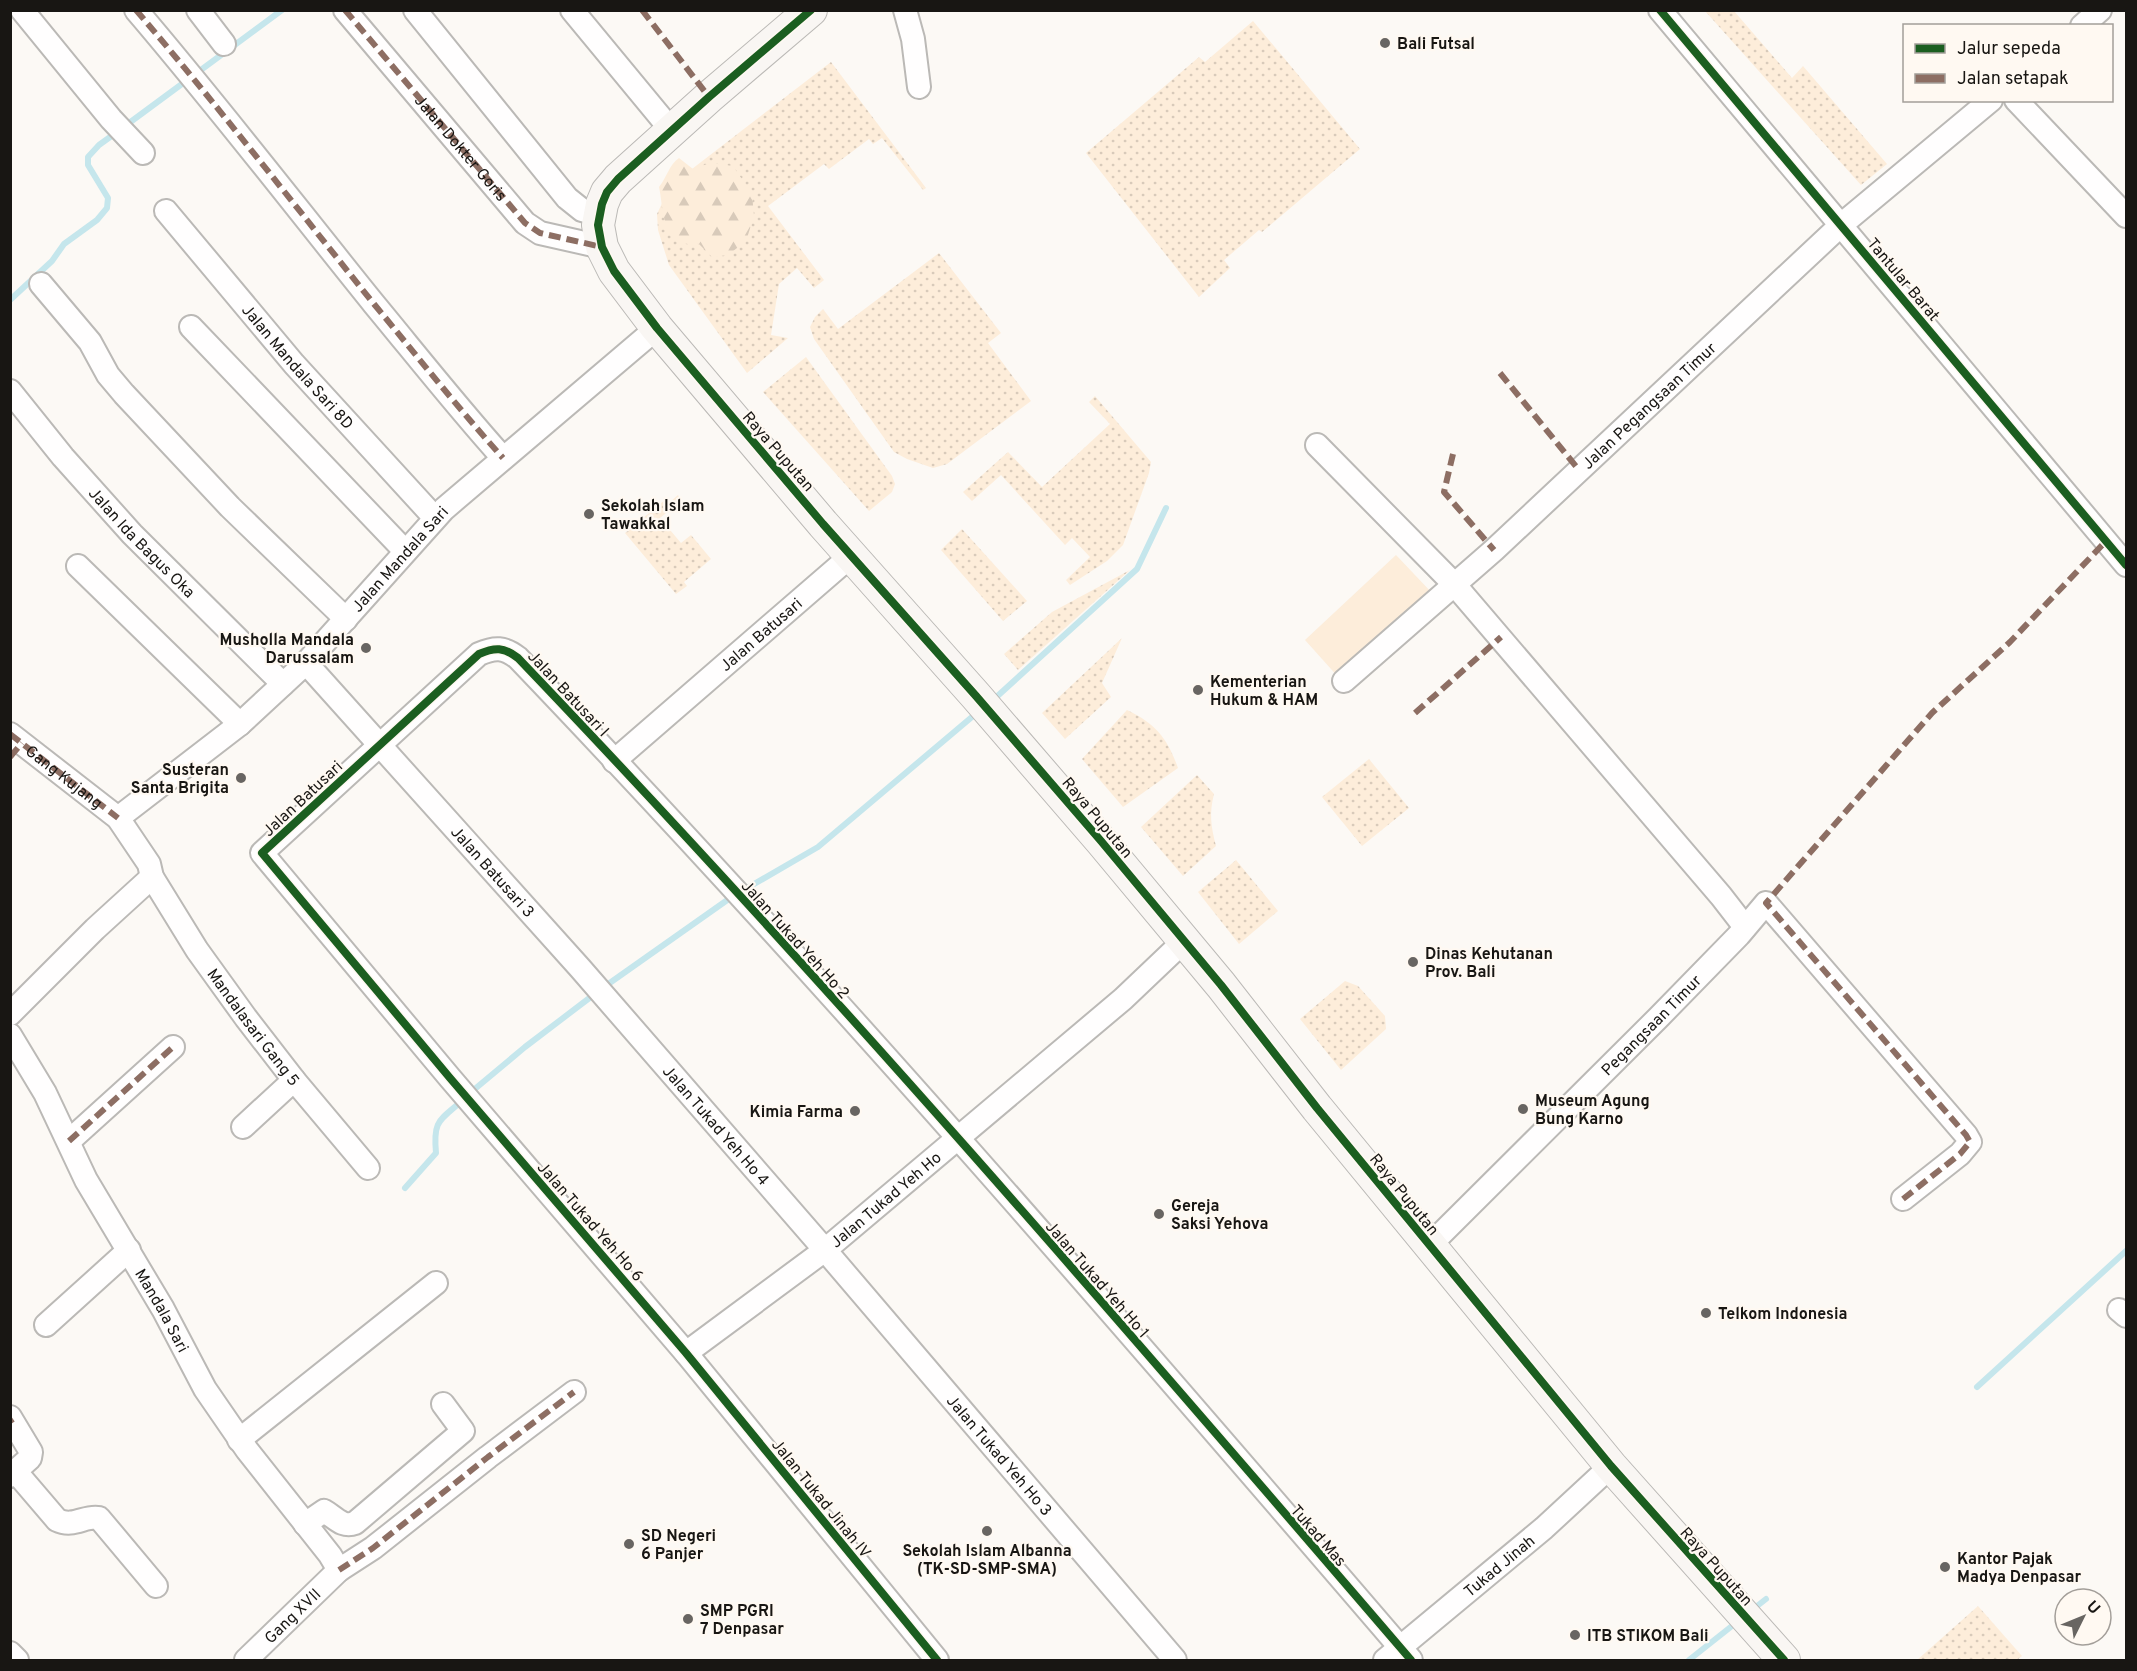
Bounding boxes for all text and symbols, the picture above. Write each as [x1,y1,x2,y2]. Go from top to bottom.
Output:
legend [1903,24,2113,102]
place label: Bali Futsal [1397,35,1475,55]
marker: Bali Futsal [1378,36,1392,50]
text: Jalur sepeda [1957,38,2061,61]
text: Jalan setapak [1957,68,2069,91]
street label: Jalan Dokter Goris [409,91,510,206]
street label: Tantular Barat [1862,235,1943,326]
street label: Jalan Mandala Sari 8D [236,301,357,434]
street label: Jalan Pegangsaan Timur [1579,339,1721,474]
street label: Raya Puputan [737,408,818,497]
street label: Jalan Ida Bagus Oka [83,484,198,603]
place label: Sekolah Islam Tawakkal [601,497,704,535]
street label: Jalan Mandala Sari [348,503,454,617]
marker: Sekolah Islam Tawakkal [582,507,596,521]
street label: Jalan Batusari [717,594,807,677]
place label: Musholla Mandala Darussalam [220,631,354,669]
marker: Musholla Mandala Darussalam [359,641,373,655]
street label: Jalan Batusari I [522,647,613,742]
place label: Kementerian Hukum & HAM [1210,673,1318,711]
marker: Kementerian Hukum & HAM [1191,683,1205,697]
street label: Gang Kujang [21,742,106,814]
street label: Jalan Batusari [259,757,348,842]
place label: Susteran Santa Brigita [131,761,229,799]
marker: Susteran Santa Brigita [234,771,248,785]
street label: Raya Puputan [1057,774,1136,863]
street label: Jalan Batusari 3 [445,823,538,922]
street label: Jalan Tukad Yeh Ho 2 [736,877,853,1004]
place label: Dinas Kehutanan Prov. Bali [1425,945,1553,983]
marker: Dinas Kehutanan Prov. Bali [1406,955,1420,969]
street label: Mandalasari Gang 5 [202,965,303,1091]
street label: Pegangsaan Timur [1598,971,1707,1081]
street label: Jalan Tukad Yeh Ho 4 [657,1062,773,1191]
place label: Museum Agung Bung Karno [1535,1092,1650,1130]
marker: Museum Agung Bung Karno [1516,1102,1530,1116]
place label: Kimia Farma [749,1103,843,1123]
marker: Kimia Farma [848,1104,862,1118]
street label: Jalan Tukad Yeh Ho [827,1148,946,1253]
street label: Raya Puputan [1364,1150,1443,1240]
street label: Jalan Tukad Yeh Ho 6 [532,1158,647,1286]
place label: Gereja Saksi Yehova [1171,1197,1268,1235]
marker: Gereja Saksi Yehova [1152,1207,1166,1221]
street label: Jalan Tukad Yeh Ho 1 [1040,1218,1153,1343]
street label: Mandala Sari [129,1266,192,1356]
place label: Telkom Indonesia [1718,1305,1847,1325]
marker: Telkom Indonesia [1699,1306,1713,1320]
street label: Jalan Tukad Yeh Ho 3 [941,1392,1056,1521]
street label: Jalan Tukad Jinah IV [766,1436,875,1563]
street label: Tukad Mas [1285,1501,1350,1571]
marker: Sekolah Islam Albanna (TK-SD-SMP-SMA) [980,1524,994,1538]
street label: Raya Puputan [1675,1524,1756,1611]
place label: SD Negeri 6 Panjer [641,1527,716,1565]
street label: Tukad Jinah [1460,1532,1540,1602]
marker: SD Negeri 6 Panjer [622,1537,636,1551]
place label: Sekolah Islam Albanna (TK-SD-SMP-SMA) [902,1542,1072,1580]
place label: Kantor Pajak Madya Denpasar [1957,1550,2081,1588]
marker: Kantor Pajak Madya Denpasar [1938,1560,1952,1574]
street label: Gang XVII [261,1585,326,1649]
north arrow [2053,1587,2113,1647]
text: U [2081,1597,2104,1619]
place label: SMP PGRI 7 Denpasar [700,1602,784,1640]
marker: SMP PGRI 7 Denpasar [681,1612,695,1626]
place label: ITB STIKOM Bali [1587,1627,1709,1647]
marker: ITB STIKOM Bali [1568,1628,1582,1642]

